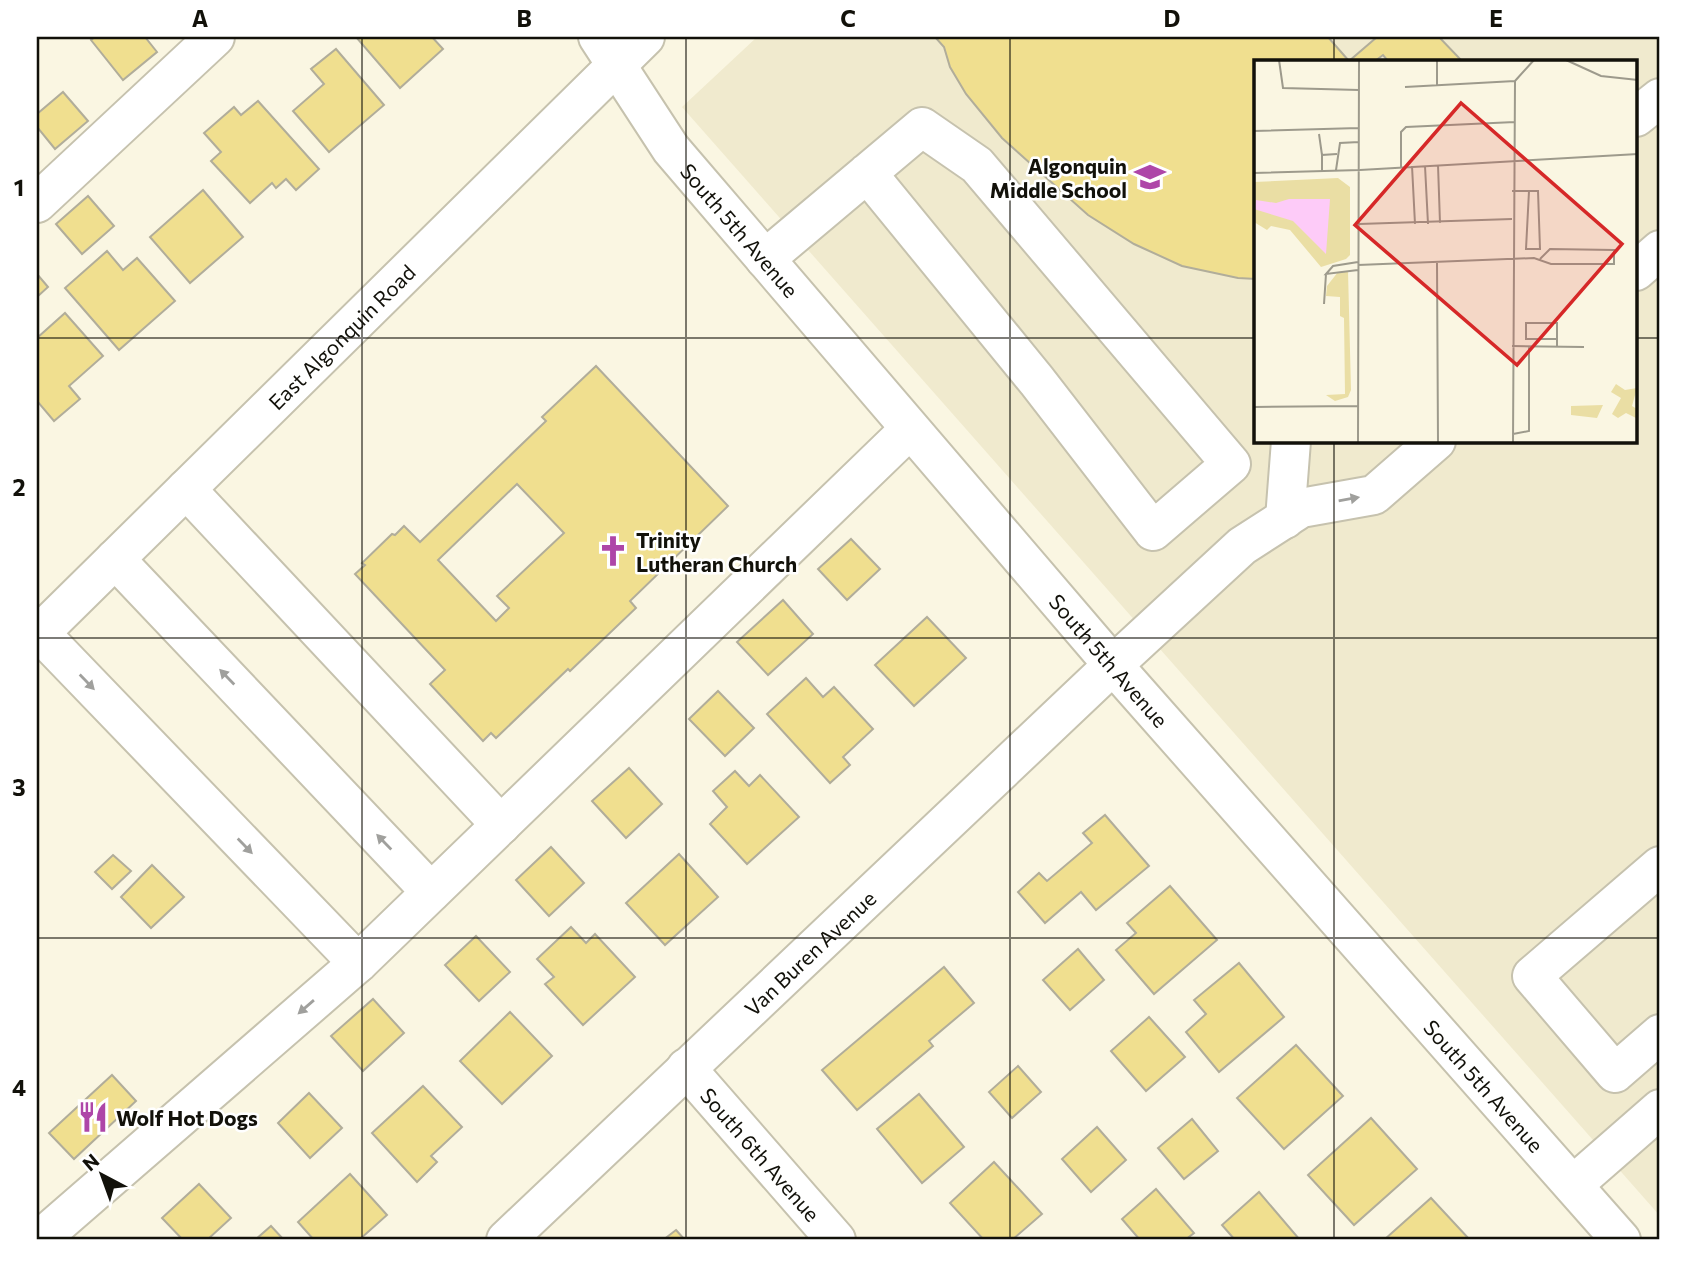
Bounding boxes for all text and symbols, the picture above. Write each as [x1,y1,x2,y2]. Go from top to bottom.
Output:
text: A [192,4,209,32]
text: B [516,4,532,32]
text: C [840,4,856,32]
text: D [1164,4,1181,32]
text: E [1489,4,1503,32]
inset map [1254,60,1638,443]
place label: Algonquin Middle School [990,153,1127,202]
street label: South 5th Avenue [676,158,804,302]
school or university icon: Algonquin Middle School [1133,160,1167,194]
text: 1 [14,173,24,201]
street label: East Algonquin Road [263,259,420,414]
text: 2 [12,473,26,501]
one-way arrow [1338,493,1360,504]
place label: Trinity Lutheran Church [636,527,797,576]
church icon: Trinity Lutheran Church [596,534,630,568]
street label: South 5th Avenue [1045,588,1174,732]
one-way arrow [220,669,236,686]
one-way arrow [79,673,95,690]
text: 3 [12,773,26,801]
one-way arrow [377,834,393,851]
one-way arrow [237,837,253,854]
street label: Van Buren Avenue [739,885,880,1020]
one-way arrow [298,999,315,1015]
street label: South 5th Avenue [1419,1014,1549,1157]
text: 4 [12,1073,26,1101]
street label: South 6th Avenue [696,1082,826,1226]
restaurant icon: Wolf Hot Dogs [76,1100,110,1134]
place label: Wolf Hot Dogs [116,1105,258,1130]
north arrow [66,1140,136,1210]
text: N [78,1148,103,1175]

